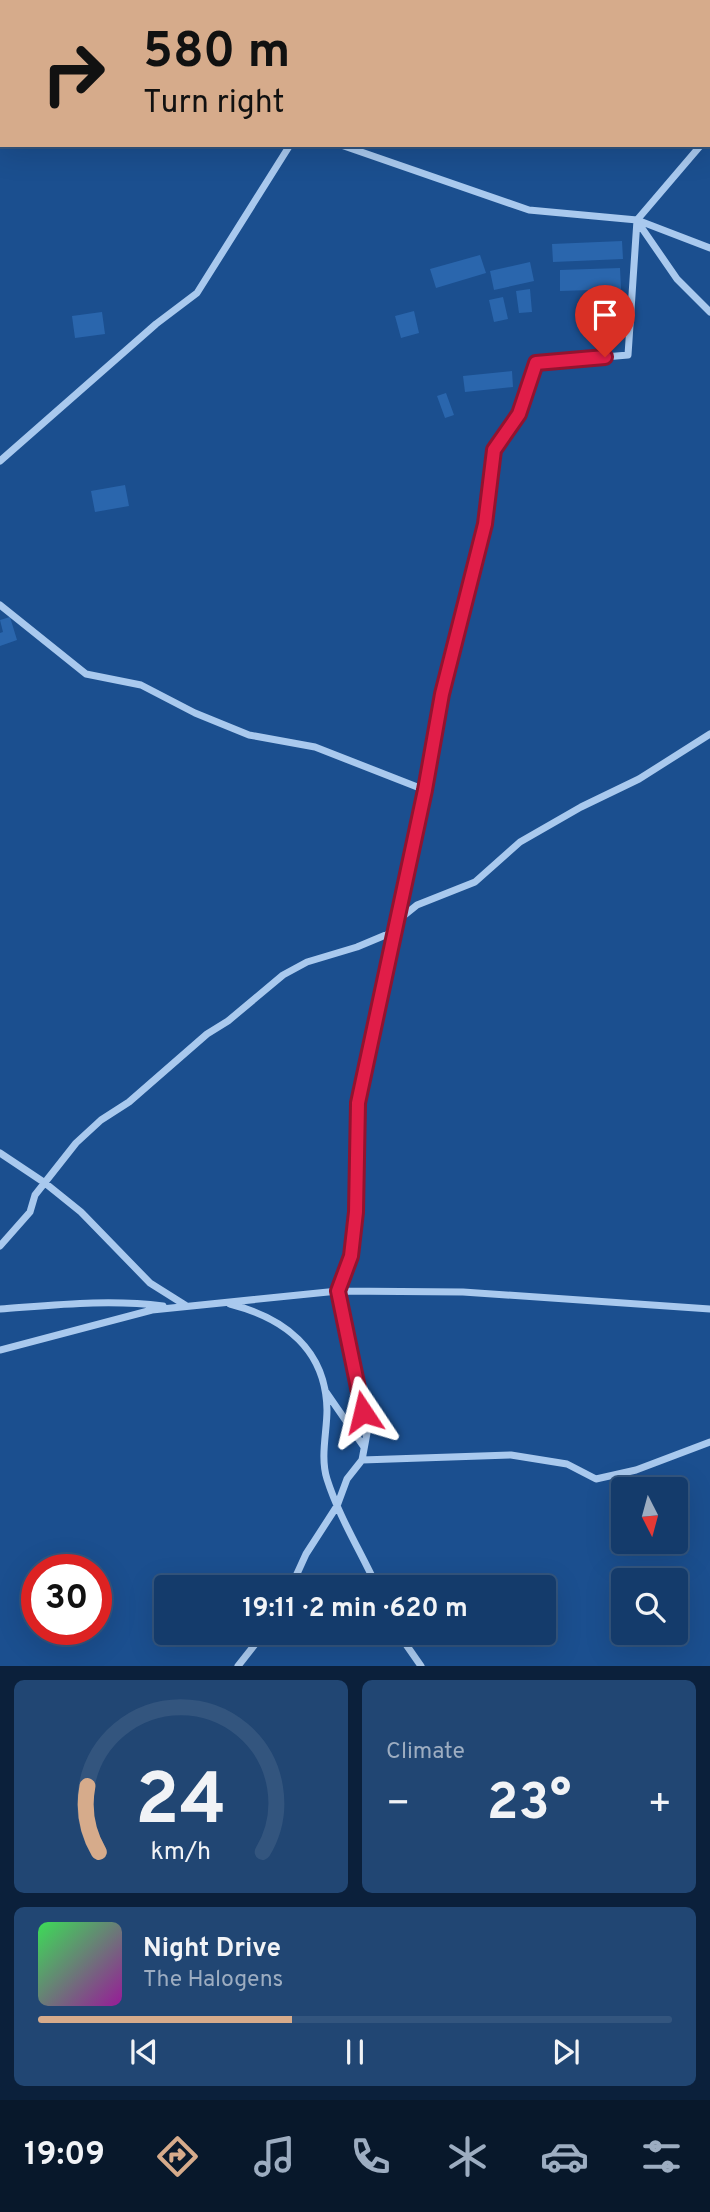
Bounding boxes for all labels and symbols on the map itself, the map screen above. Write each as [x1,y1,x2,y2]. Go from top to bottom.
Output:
pin [575,285,635,357]
position arrow [326,1375,400,1449]
north arrow [611,1477,688,1554]
speed limit sign: 30 [21,1554,112,1645]

